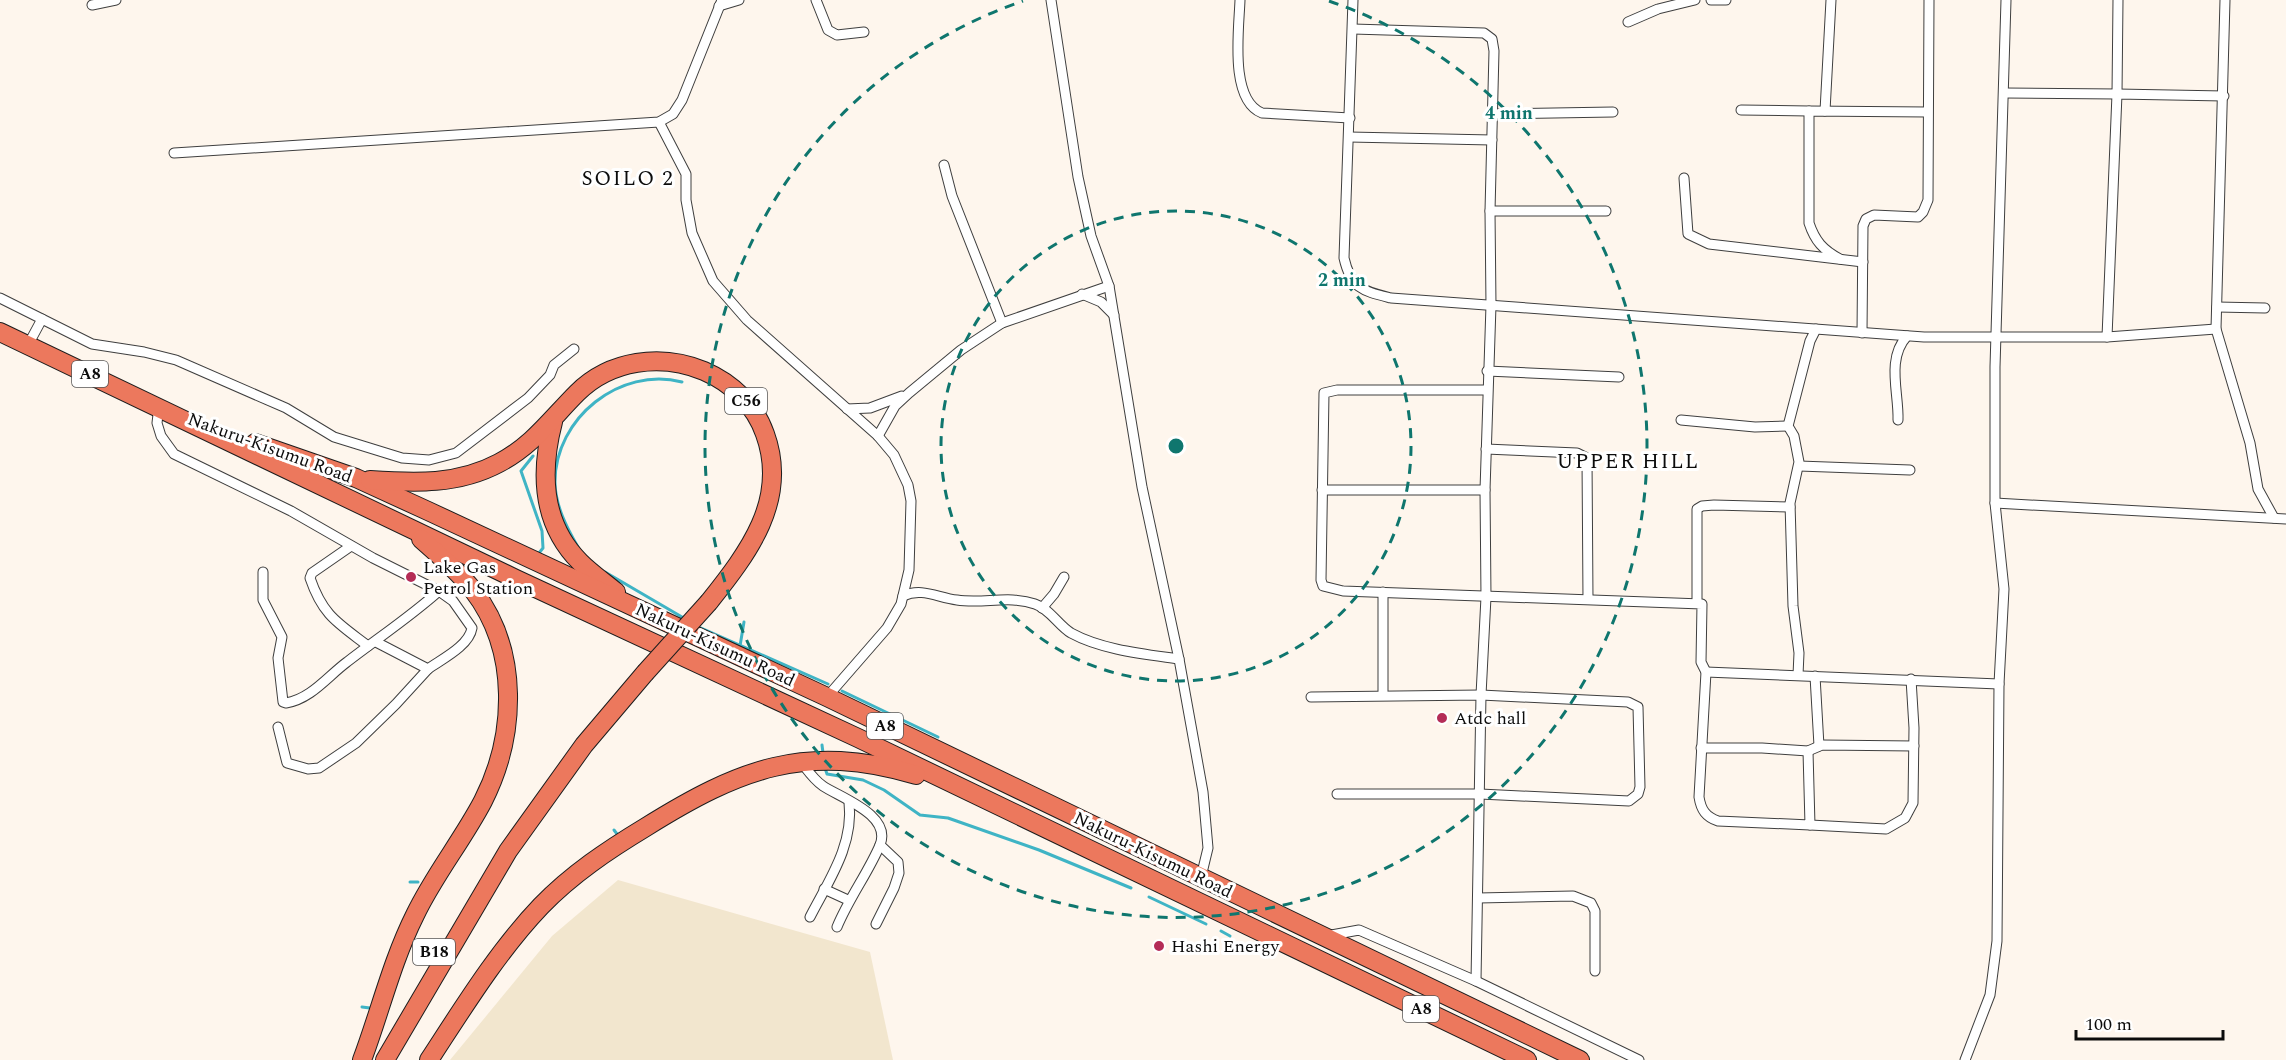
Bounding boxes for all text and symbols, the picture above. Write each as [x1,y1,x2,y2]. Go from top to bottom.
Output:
text: 4 min [1485,100,1533,127]
district label: SOILO 2 [582,163,674,195]
text: 2 min [1318,267,1366,294]
road number: A8 [72,361,108,387]
road number: C56 [725,388,767,414]
street label: Nakuru-Kisumu Road [184,406,356,490]
centre of rings [1166,436,1186,456]
district label: UPPER HILL [1556,446,1700,478]
place label: Lake Gas Petrol Station [423,554,533,602]
marker: Lake Gas Petrol Station [404,570,418,584]
street label: Nakuru-Kisumu Road [631,596,799,694]
place label: Atdc hall [1454,705,1526,732]
marker: Atdc hall [1435,711,1449,725]
road number: A8 [867,713,903,739]
street label: Nakuru-Kisumu Road [1069,805,1237,905]
place label: Hashi Energy [1171,933,1281,960]
road number: B18 [413,939,455,965]
marker: Hashi Energy [1152,939,1166,953]
road number: A8 [1403,996,1439,1022]
scale bar [2076,1003,2223,1041]
text: 100 m [2085,1011,2132,1038]

